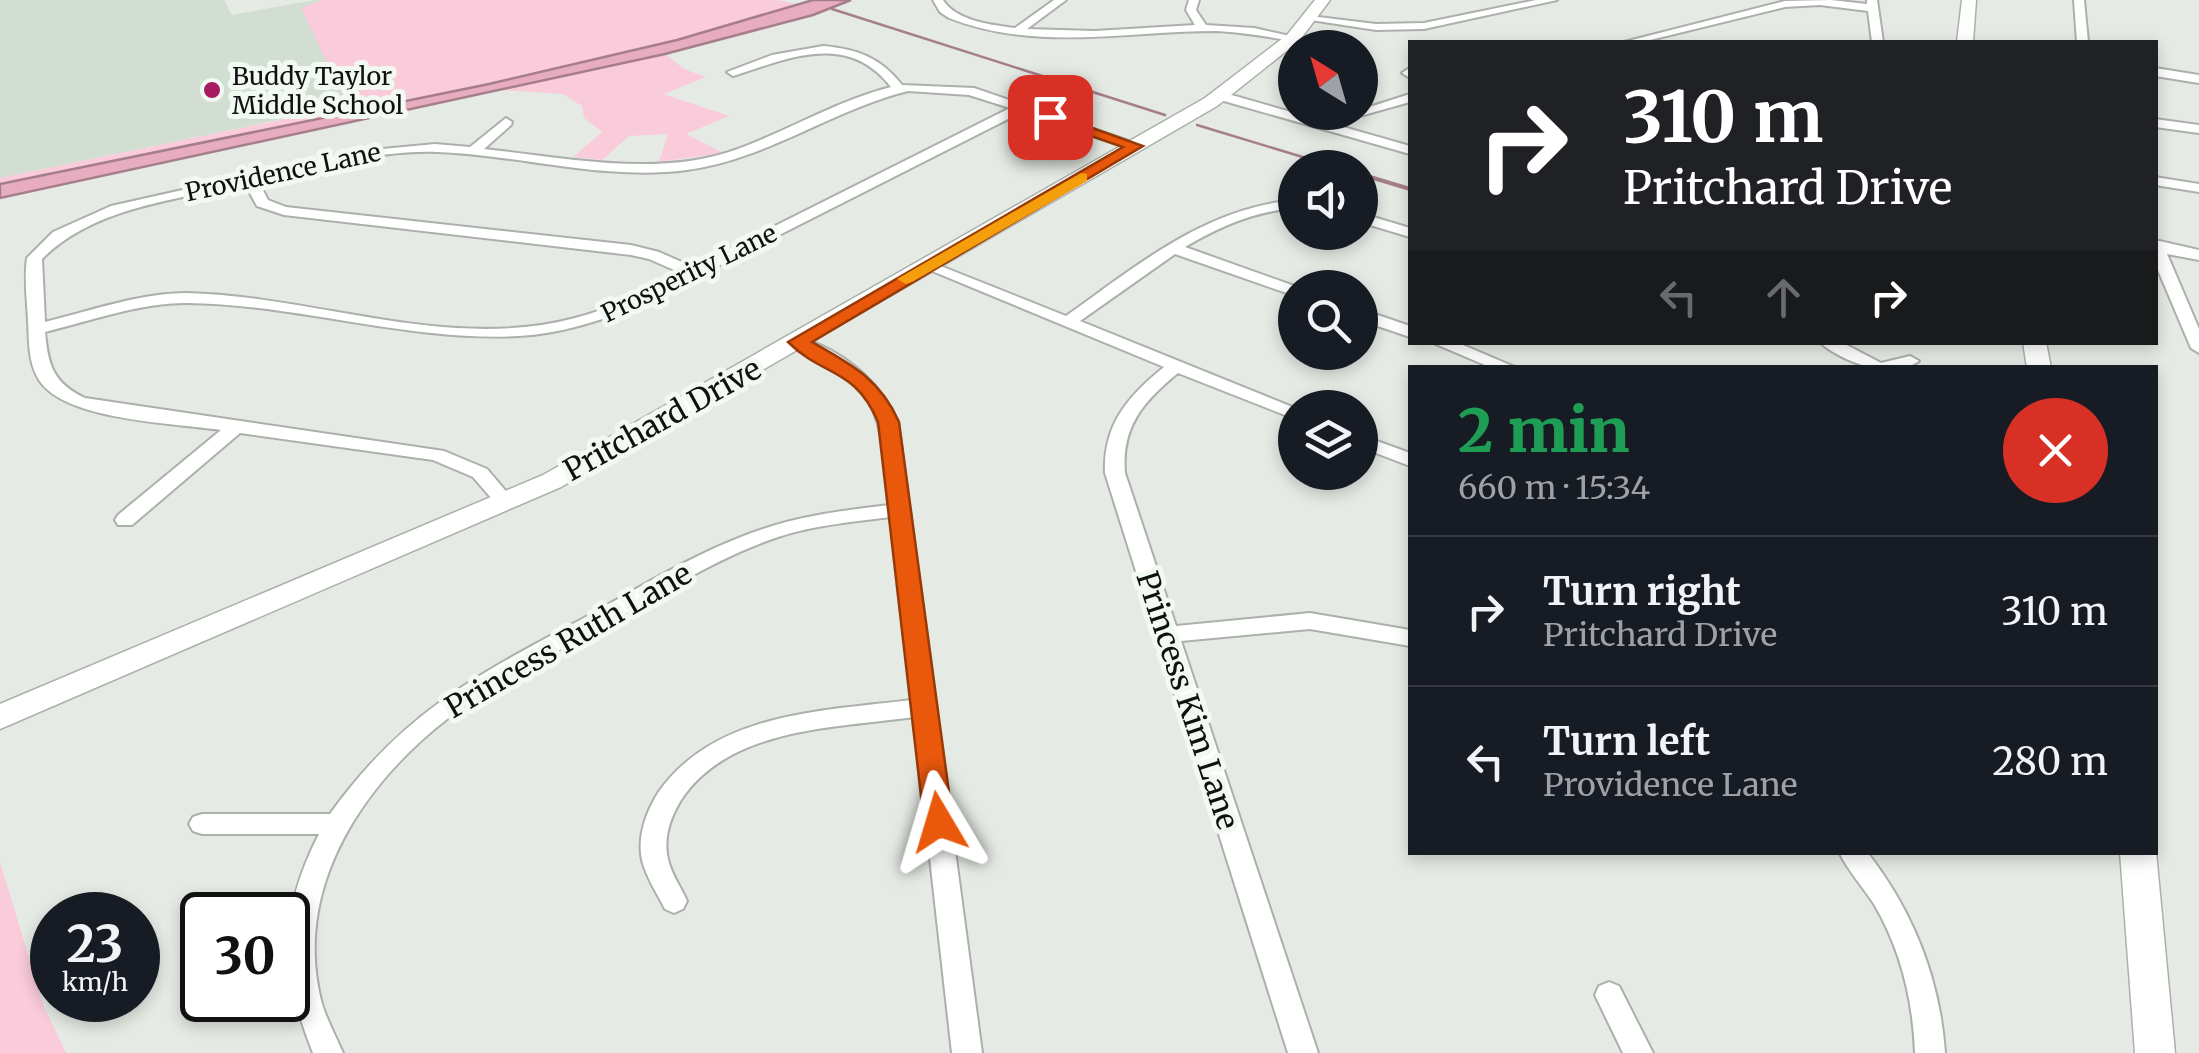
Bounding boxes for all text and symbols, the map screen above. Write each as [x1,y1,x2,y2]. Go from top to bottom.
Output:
north arrow [1278,30,1378,130]
map controls [1278,30,1378,490]
place label: Buddy Taylor Middle School [232,60,404,121]
text: 310 m [1623,73,1823,161]
pin [1008,75,1093,160]
marker: Buddy Taylor Middle School [201,79,223,101]
icon: right [1458,80,1588,210]
icon: arrive [1023,90,1078,145]
street label: Providence Lane [182,136,384,208]
button: sound [1278,150,1378,250]
text: Pritchard Drive [1623,160,1952,216]
street label: Prosperity Lane [596,217,782,329]
button: search [1278,270,1378,370]
icon: left [1651,270,1706,325]
icon: ahead [1756,270,1811,325]
icon: right [1861,270,1916,325]
street label: Pritchard Drive [557,349,767,489]
button: layers [1278,390,1378,490]
text: 2 min [1458,393,1630,468]
button: close [2003,398,2108,503]
text: 660 m · 15:34 [1458,468,1650,508]
street label: Princess Ruth Lane [438,554,698,726]
street label: Princess Kim Lane [1128,566,1248,834]
text: Turn right [1543,568,1741,615]
icon: right [1458,584,1513,639]
text: 310 m [2001,588,2108,635]
text: Pritchard Drive [1543,615,1777,655]
text: Turn left [1543,718,1710,765]
icon: left [1458,734,1513,789]
text: 280 m [1992,738,2108,785]
text: Providence Lane [1543,765,1798,805]
position arrow [887,770,991,874]
speed limit sign: 30 [180,892,310,1022]
text: 23 [67,913,123,976]
text: km/h [62,966,128,998]

